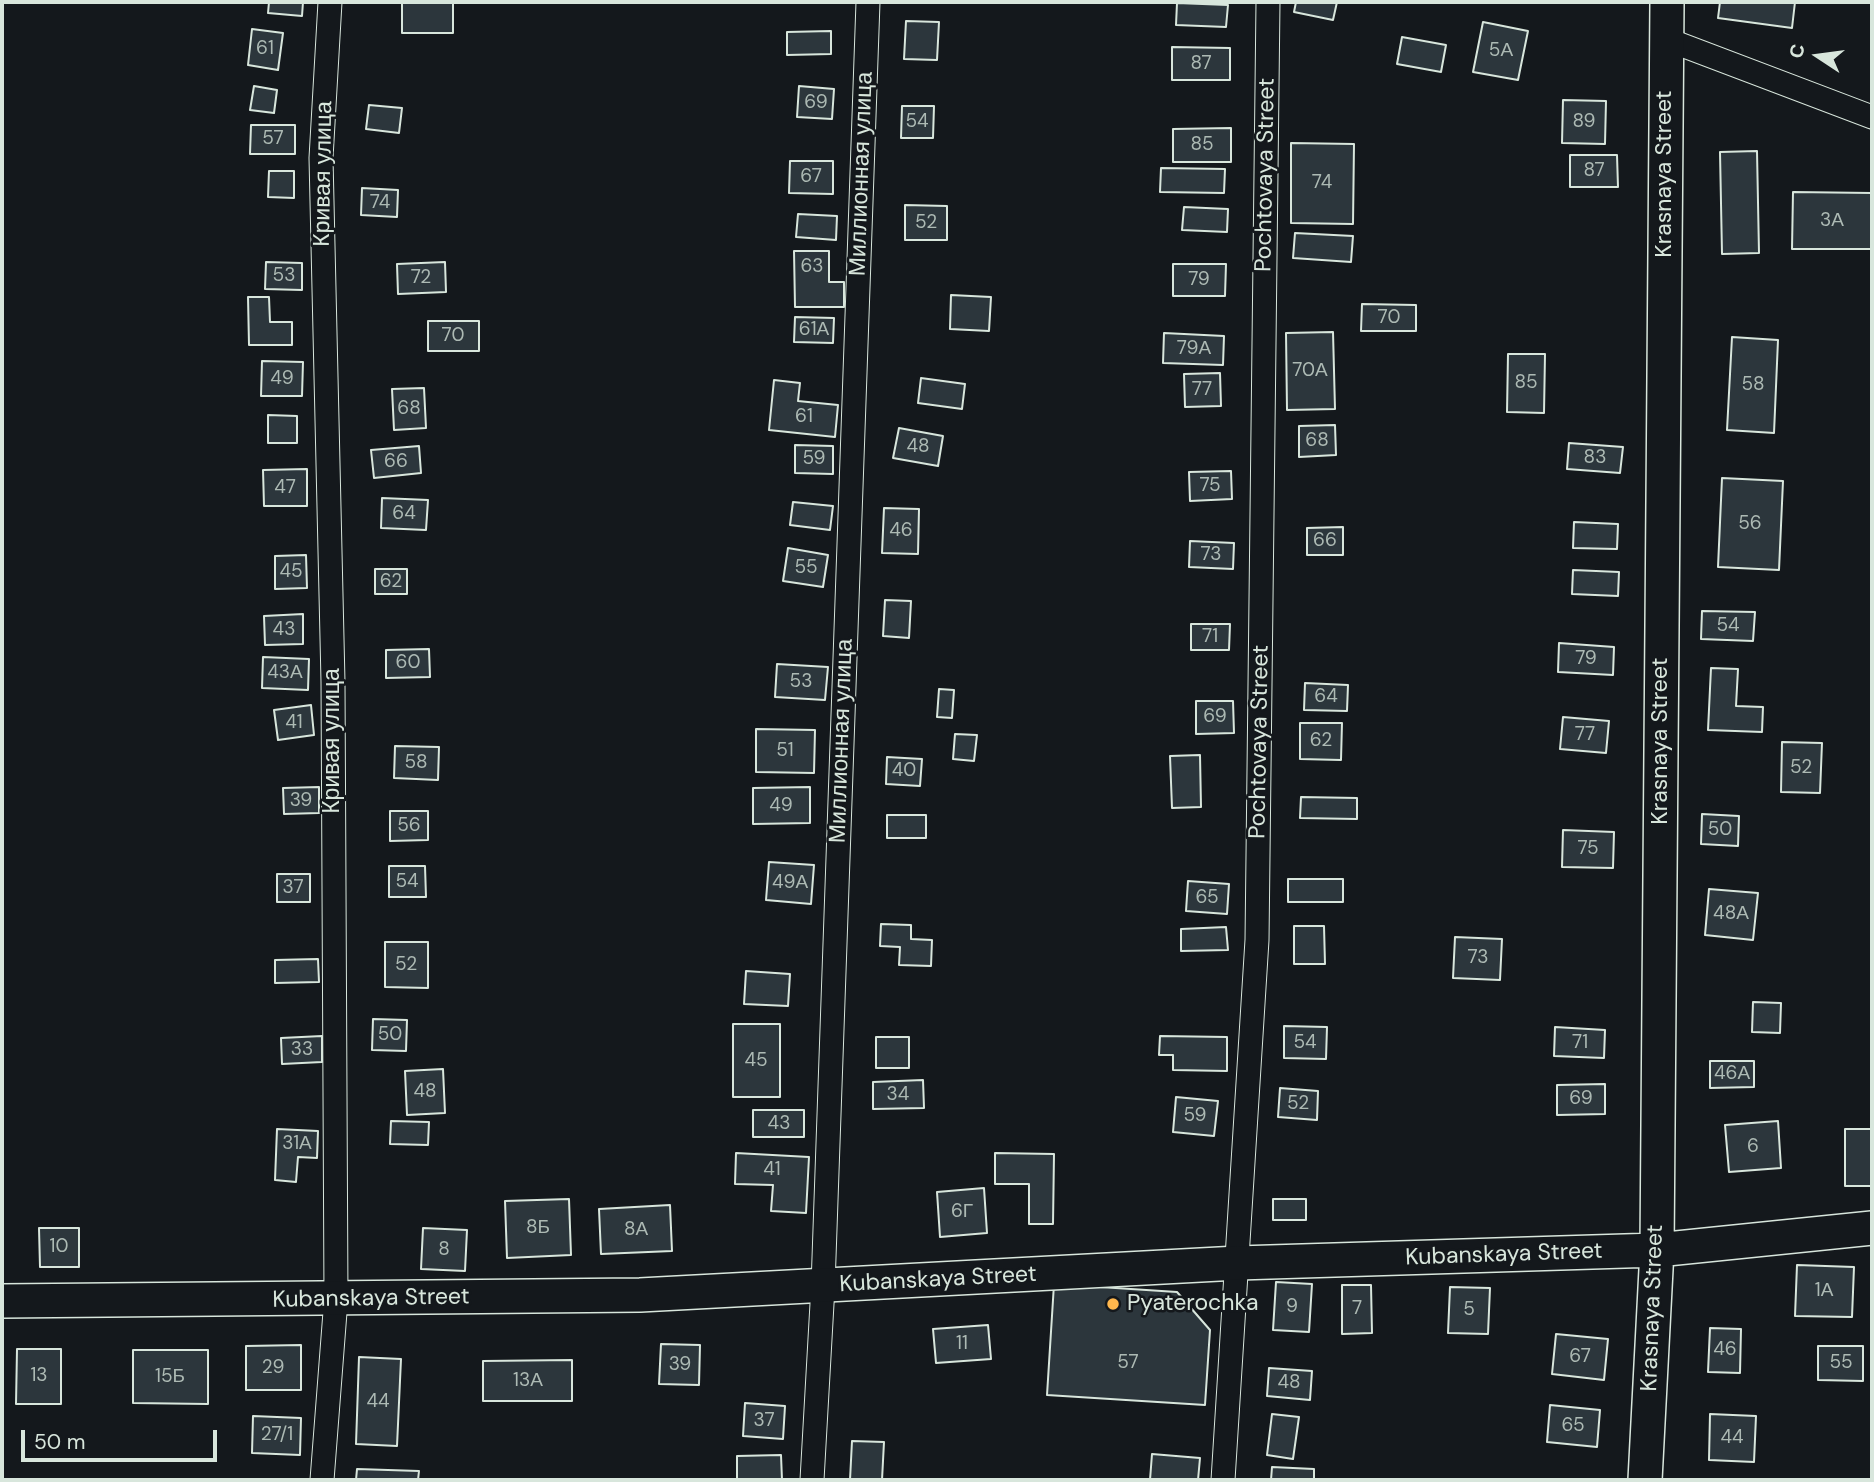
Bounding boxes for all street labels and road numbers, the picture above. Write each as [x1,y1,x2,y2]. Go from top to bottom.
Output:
street label: Миллионная улица [845,71,879,277]
street label: Pochtovaya Street [1251,78,1281,272]
street label: Krasnaya Street [1651,90,1679,258]
street label: Кривая улица [309,101,339,247]
street label: Миллионная улица [825,638,859,844]
street label: Pochtovaya Street [1245,645,1275,839]
street label: Krasnaya Street [1647,657,1675,825]
street label: Кривая улица [319,668,347,814]
street label: Krasnaya Street [1636,1224,1670,1392]
street label: Kubanskaya Street [1405,1238,1603,1272]
street label: Kubanskaya Street [839,1261,1037,1299]
street label: Kubanskaya Street [272,1283,470,1315]

